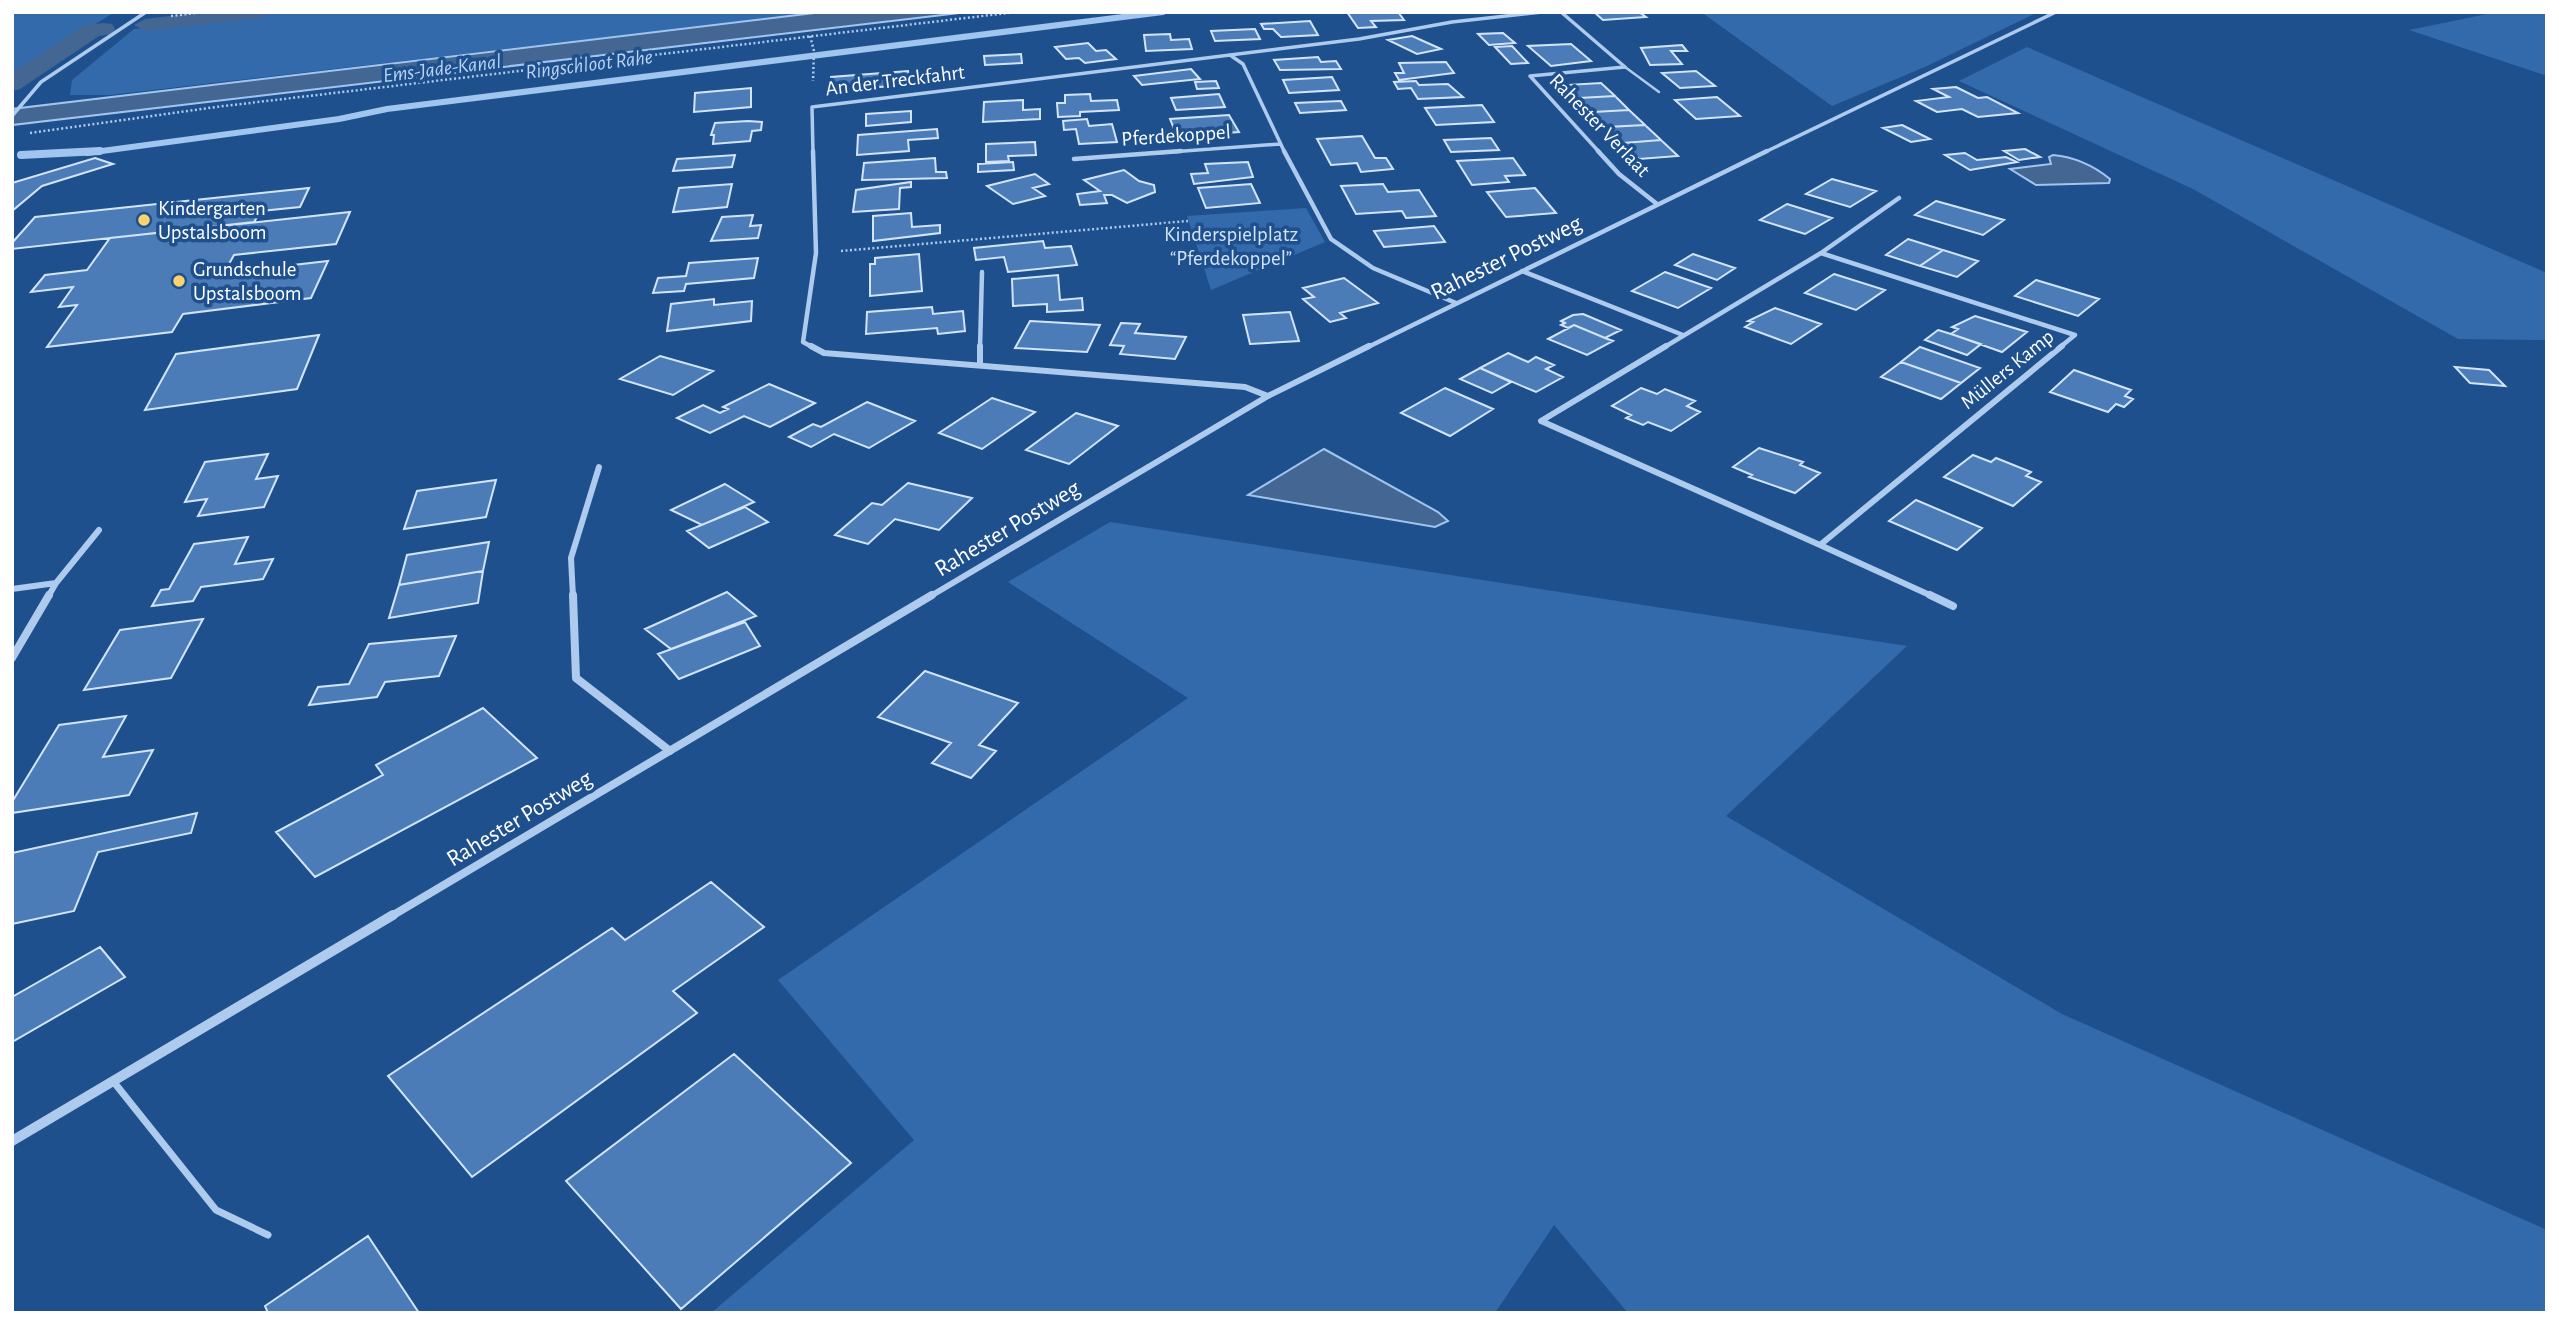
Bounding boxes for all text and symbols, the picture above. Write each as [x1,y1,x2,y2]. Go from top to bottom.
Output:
water label: Ringschloot Rahe [524,46,654,83]
water label: Ems-Jade-Kanal [382,51,502,86]
street label: An der Treckfahrt [824,61,966,99]
street label: Rahester Verlaat [1545,70,1654,181]
street label: Pferdekoppel [1121,121,1231,150]
place label: Kindergarten Upstalsboom [158,198,267,243]
street label: Rahester Postweg [1427,211,1586,305]
marker: Kindergarten Upstalsboom [136,212,152,228]
park label: Kinderspielplatz “Pferdekoppel” [1164,224,1298,269]
place label: Grundschule Upstalsboom [193,259,302,304]
marker: Grundschule Upstalsboom [171,273,187,289]
street label: Müllers Kamp [1957,326,2058,413]
street label: Rahester Postweg [931,476,1085,582]
street label: Rahester Postweg [443,766,597,872]

